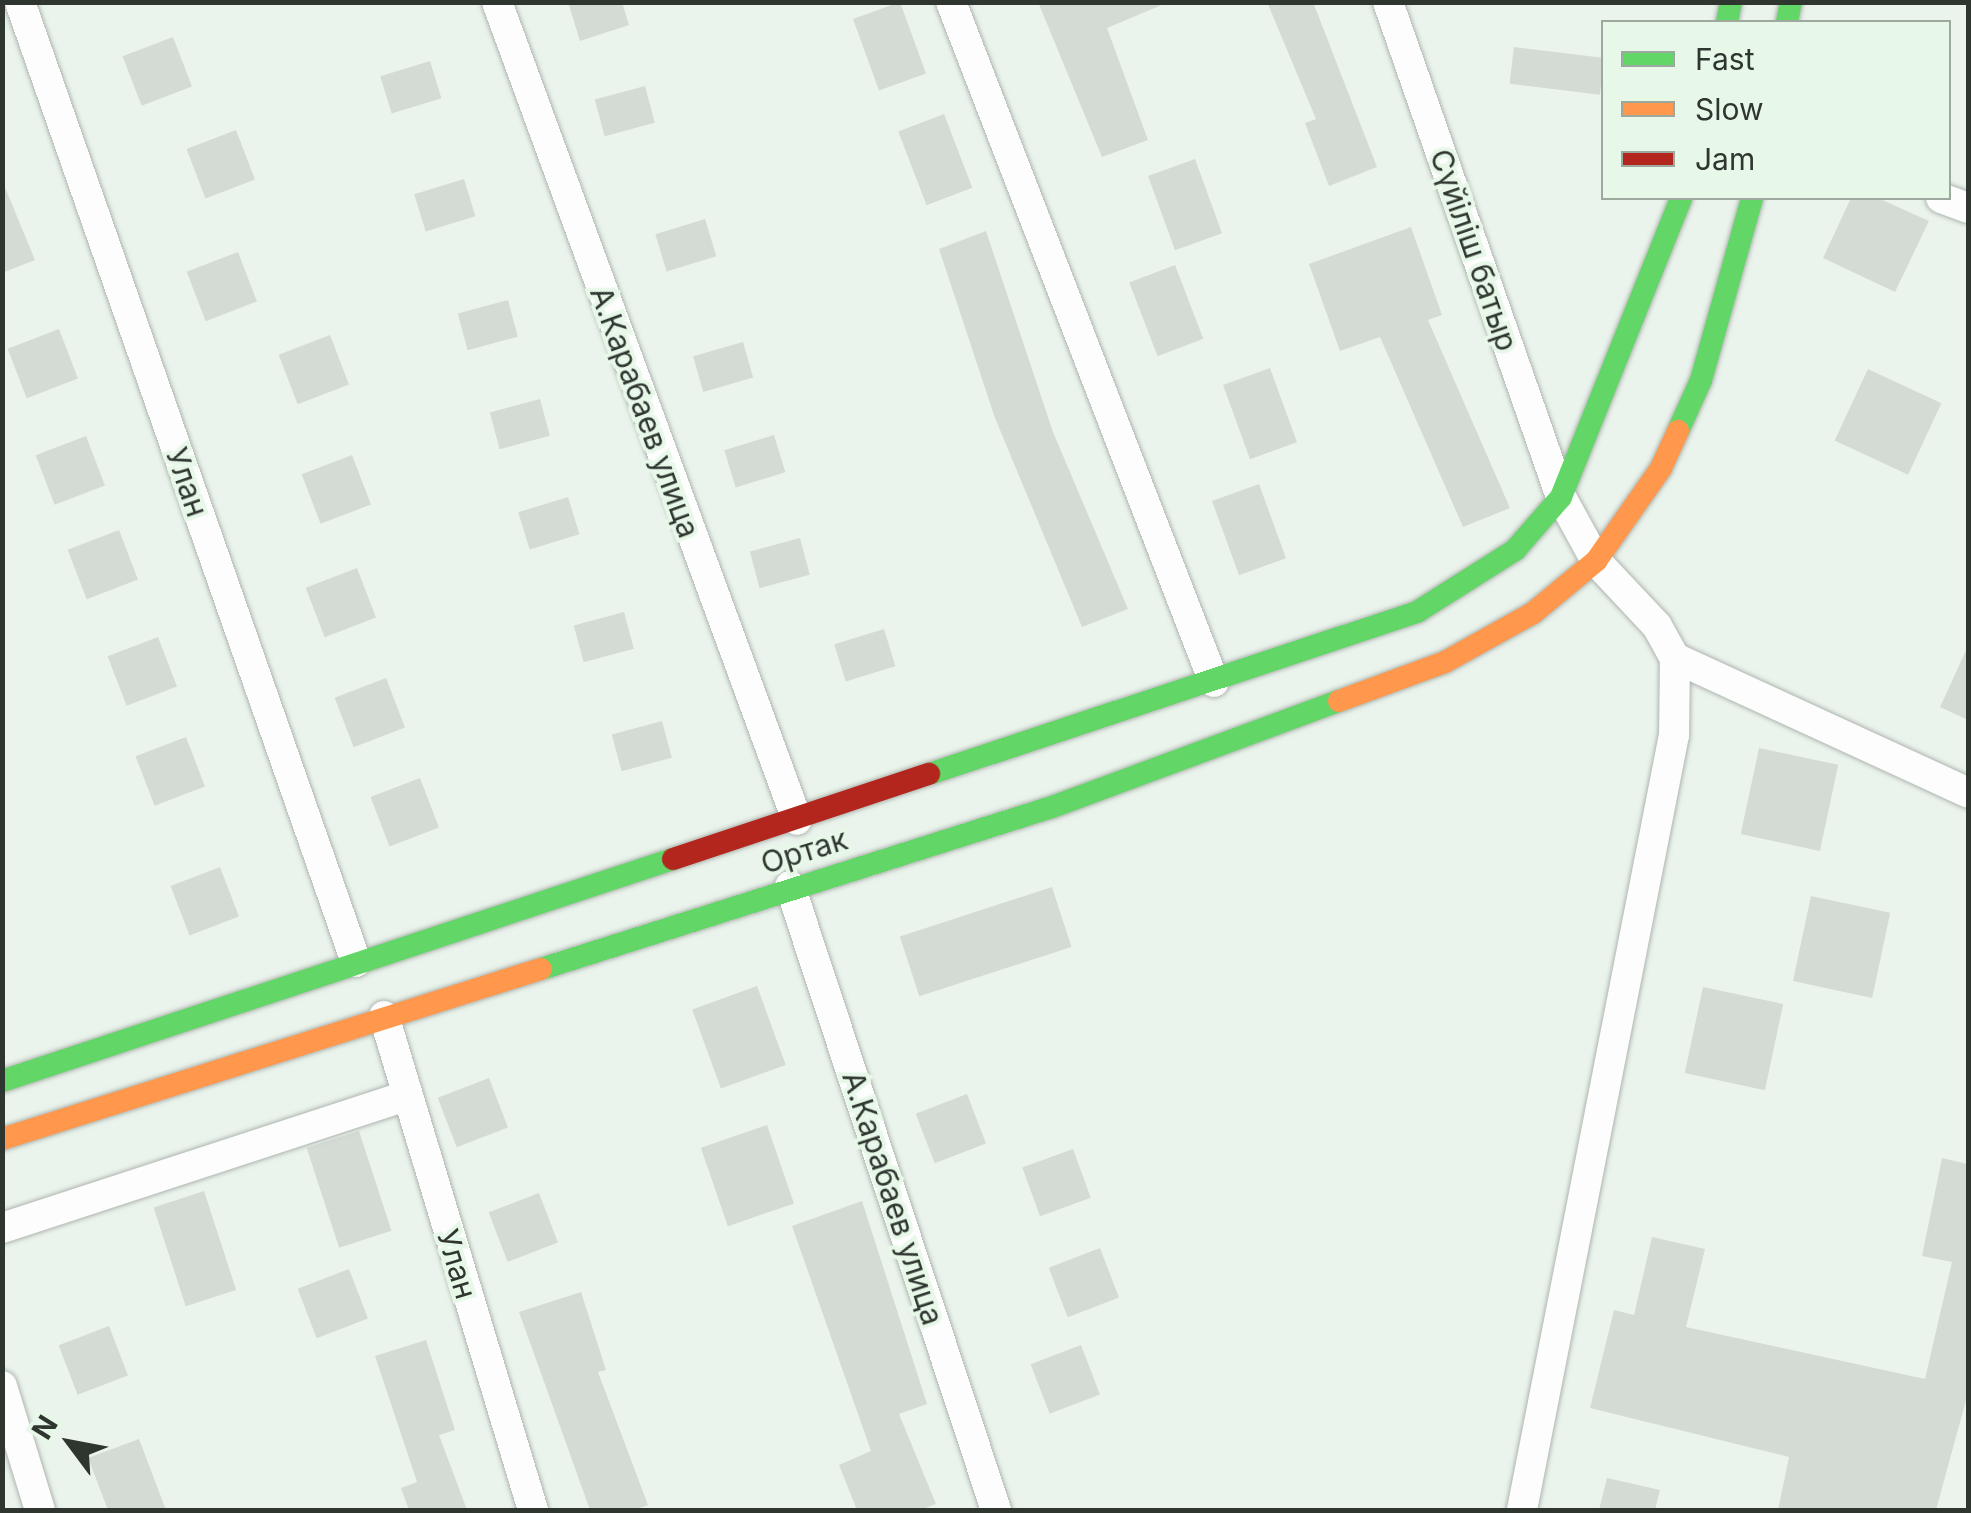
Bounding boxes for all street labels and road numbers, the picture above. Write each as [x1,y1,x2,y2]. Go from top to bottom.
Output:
street label: Сүйіліш батыр [1423,144,1525,356]
street label: А.Карабаев улица [583,282,707,542]
street label: Улан [158,443,216,521]
street label: Ортак [756,821,852,881]
street label: А.Карабаев улица [835,1067,951,1329]
street label: Улан [429,1225,485,1303]

